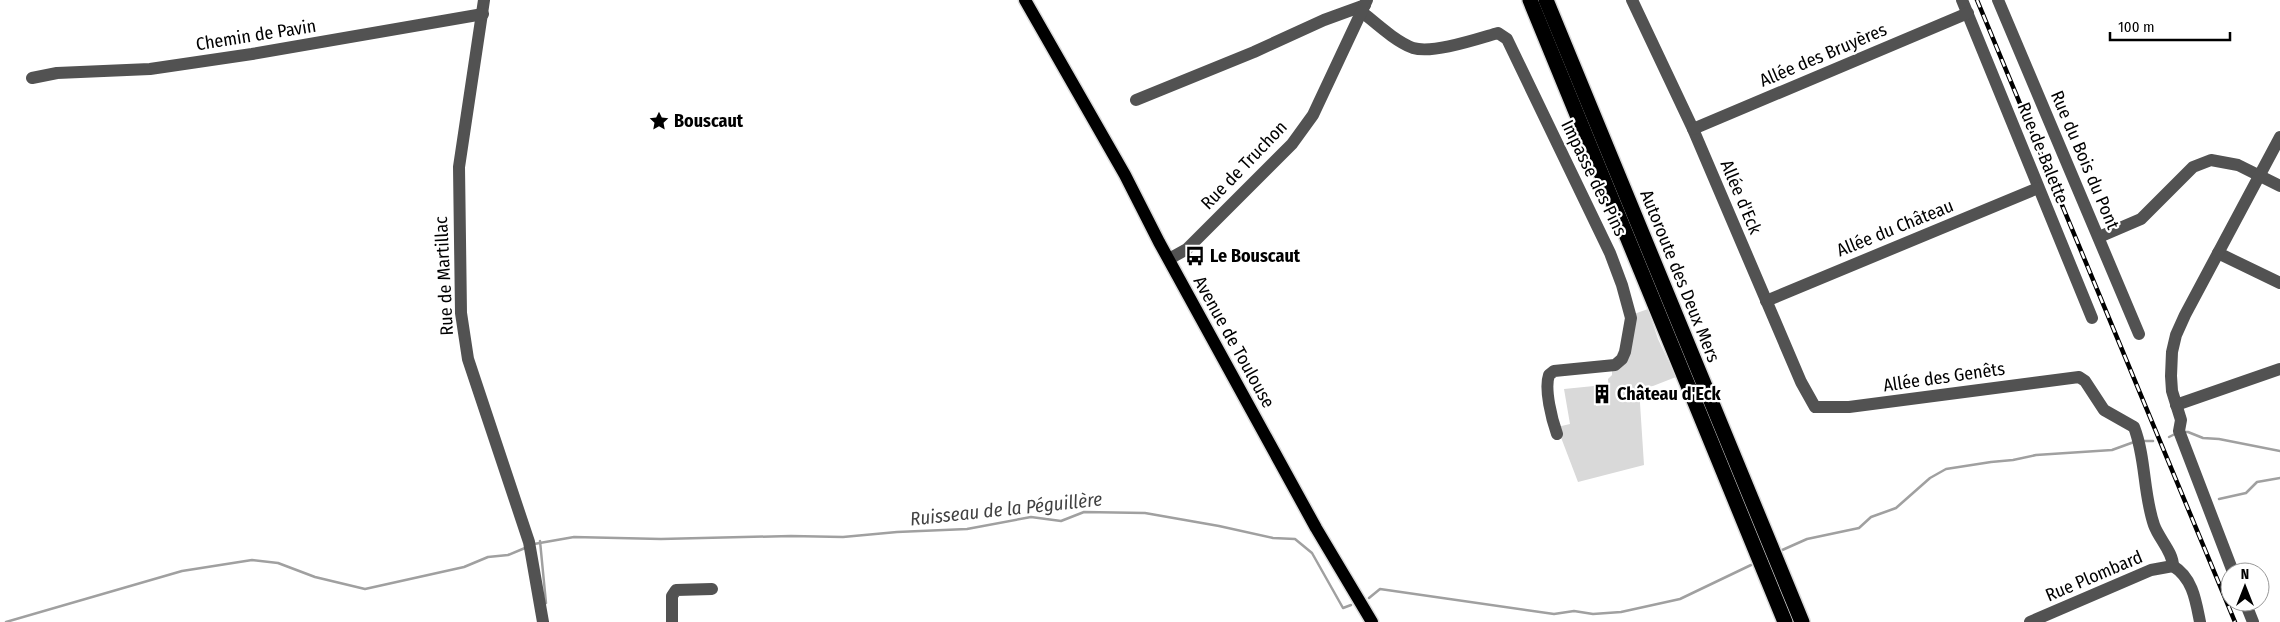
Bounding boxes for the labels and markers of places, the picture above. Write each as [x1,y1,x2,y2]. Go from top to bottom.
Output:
place icon: Bouscaut [648,110,670,132]
place label: Bouscaut [674,110,744,132]
bus stop icon: Le Bouscaut [1184,245,1206,267]
place label: Le Bouscaut [1210,245,1301,267]
building icon: Château d'Eck [1591,383,1613,405]
place label: Château d'Eck [1617,383,1722,405]

